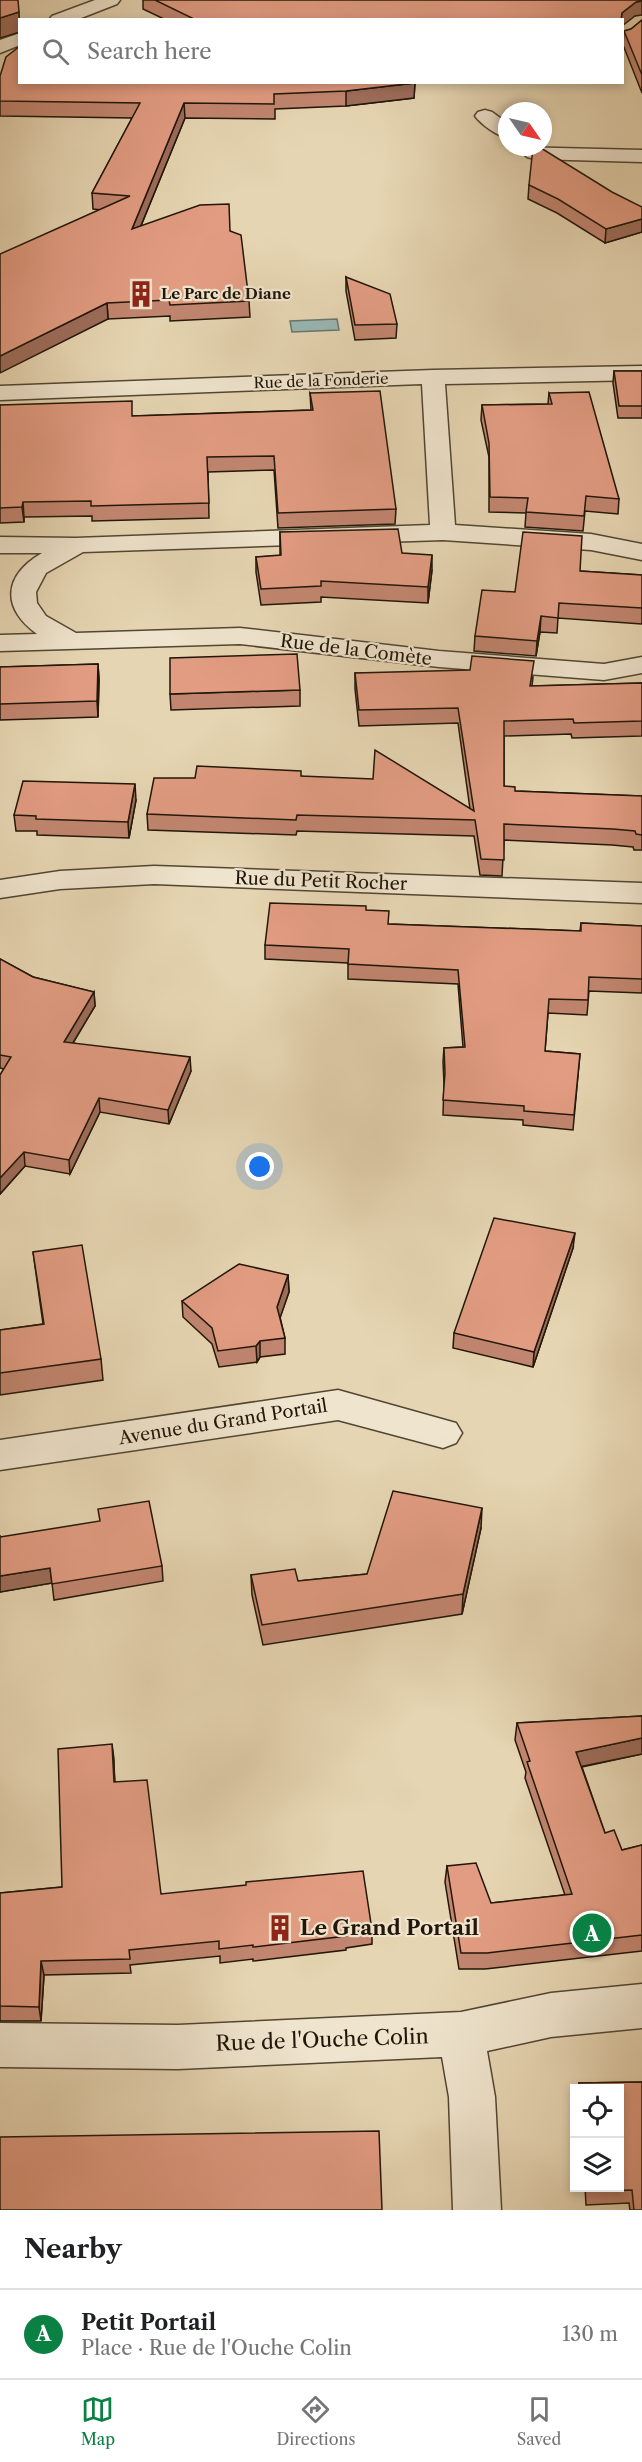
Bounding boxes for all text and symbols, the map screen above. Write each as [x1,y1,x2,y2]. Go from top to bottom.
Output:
search box [18,18,624,84]
icon: search [39,35,72,68]
text: Search here [87,38,212,65]
north arrow [498,102,552,156]
building icon: Le Parc de Diane [126,279,156,309]
place label: Le Parc de Diane [161,284,291,303]
street label: Rue de la Fonderie [253,369,389,392]
street label: Rue de la Comète [279,630,433,670]
street label: Rue du Petit Rocher [234,867,408,895]
your location [245,1152,274,1181]
street label: Avenue du Grand Portail [116,1395,329,1450]
pin: A [572,1910,612,1956]
building icon: Le Grand Portail [265,1913,295,1943]
place label: Le Grand Portail [300,1915,479,1940]
street label: Rue de l'Ouche Colin [215,2023,429,2056]
map controls [570,2084,624,2192]
button: locate [570,2084,624,2138]
button: layers [570,2138,624,2192]
text: Nearby [24,2233,122,2265]
text: Petit Portail [81,2309,216,2336]
text: A [36,2322,51,2346]
text: 130 m [562,2322,618,2346]
text: Place · Rue de l'Ouche Colin [81,2336,352,2360]
tab: Map [81,2393,115,2449]
tab: Directions [276,2393,355,2449]
tab: Saved [517,2393,561,2449]

